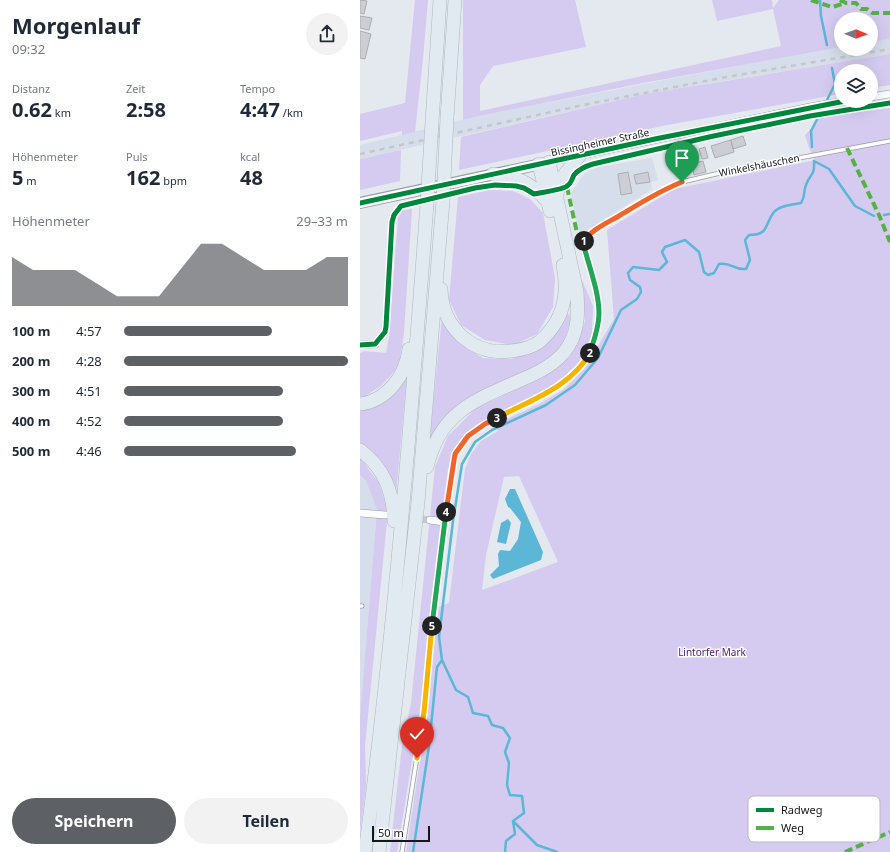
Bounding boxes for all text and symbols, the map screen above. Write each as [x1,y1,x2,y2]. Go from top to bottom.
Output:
text: Morgenlauf [12,10,140,40]
north arrow [834,12,878,56]
map controls [834,12,878,108]
button: share [306,13,348,55]
text: 09:32 [12,40,45,58]
button: layers [834,64,878,108]
text: Distanz [12,81,50,96]
text: Zeit [126,81,145,96]
text: Tempo [240,81,275,96]
text: 0.62 [12,96,52,123]
text: 2:58 [126,96,166,123]
text: 4:47 [240,96,280,123]
text: km [52,105,71,120]
text: /km [280,105,303,120]
street label: Bissingheimer Straße [549,125,651,159]
pin [665,141,699,182]
icon: arrive [671,147,693,169]
text: Höhenmeter [12,149,78,164]
text: Puls [126,149,148,164]
text: kcal [240,149,260,164]
street label: Winkelshäuschen [717,150,801,180]
text: 5 [12,164,23,191]
text: 162 [126,164,160,191]
text: 48 [240,164,263,191]
text: m [23,173,37,188]
text: bpm [160,173,187,188]
text: Höhenmeter [12,212,90,230]
text: 29–33 m [296,212,348,230]
pin: 1 [574,231,594,251]
text: 1 [581,233,587,248]
text: 100 m [12,322,50,340]
text: 4:57 [76,322,102,340]
pin: 2 [580,343,600,363]
text: 2 [587,345,593,360]
text: 200 m [12,352,50,370]
text: 4:28 [76,352,102,370]
text: 300 m [12,382,50,400]
text: 4:51 [76,382,102,400]
pin: 3 [487,408,507,428]
text: 3 [494,410,500,425]
text: 400 m [12,412,50,430]
text: 4:52 [76,412,102,430]
text: 500 m [12,442,50,460]
text: 4:46 [76,442,102,460]
pin: 4 [436,502,456,522]
text: 4 [443,504,449,519]
pin: 5 [422,616,442,636]
text: 5 [429,618,435,633]
park label: Lintorfer Mark [678,645,747,659]
pin [400,717,434,758]
icon: check [406,723,428,745]
legend [748,796,880,842]
button: Speichern [12,798,176,844]
button: Teilen [184,798,348,844]
text: Radweg [781,802,822,817]
text: Weg [781,820,804,835]
scale bar [372,824,430,843]
text: 50 m [378,825,404,840]

